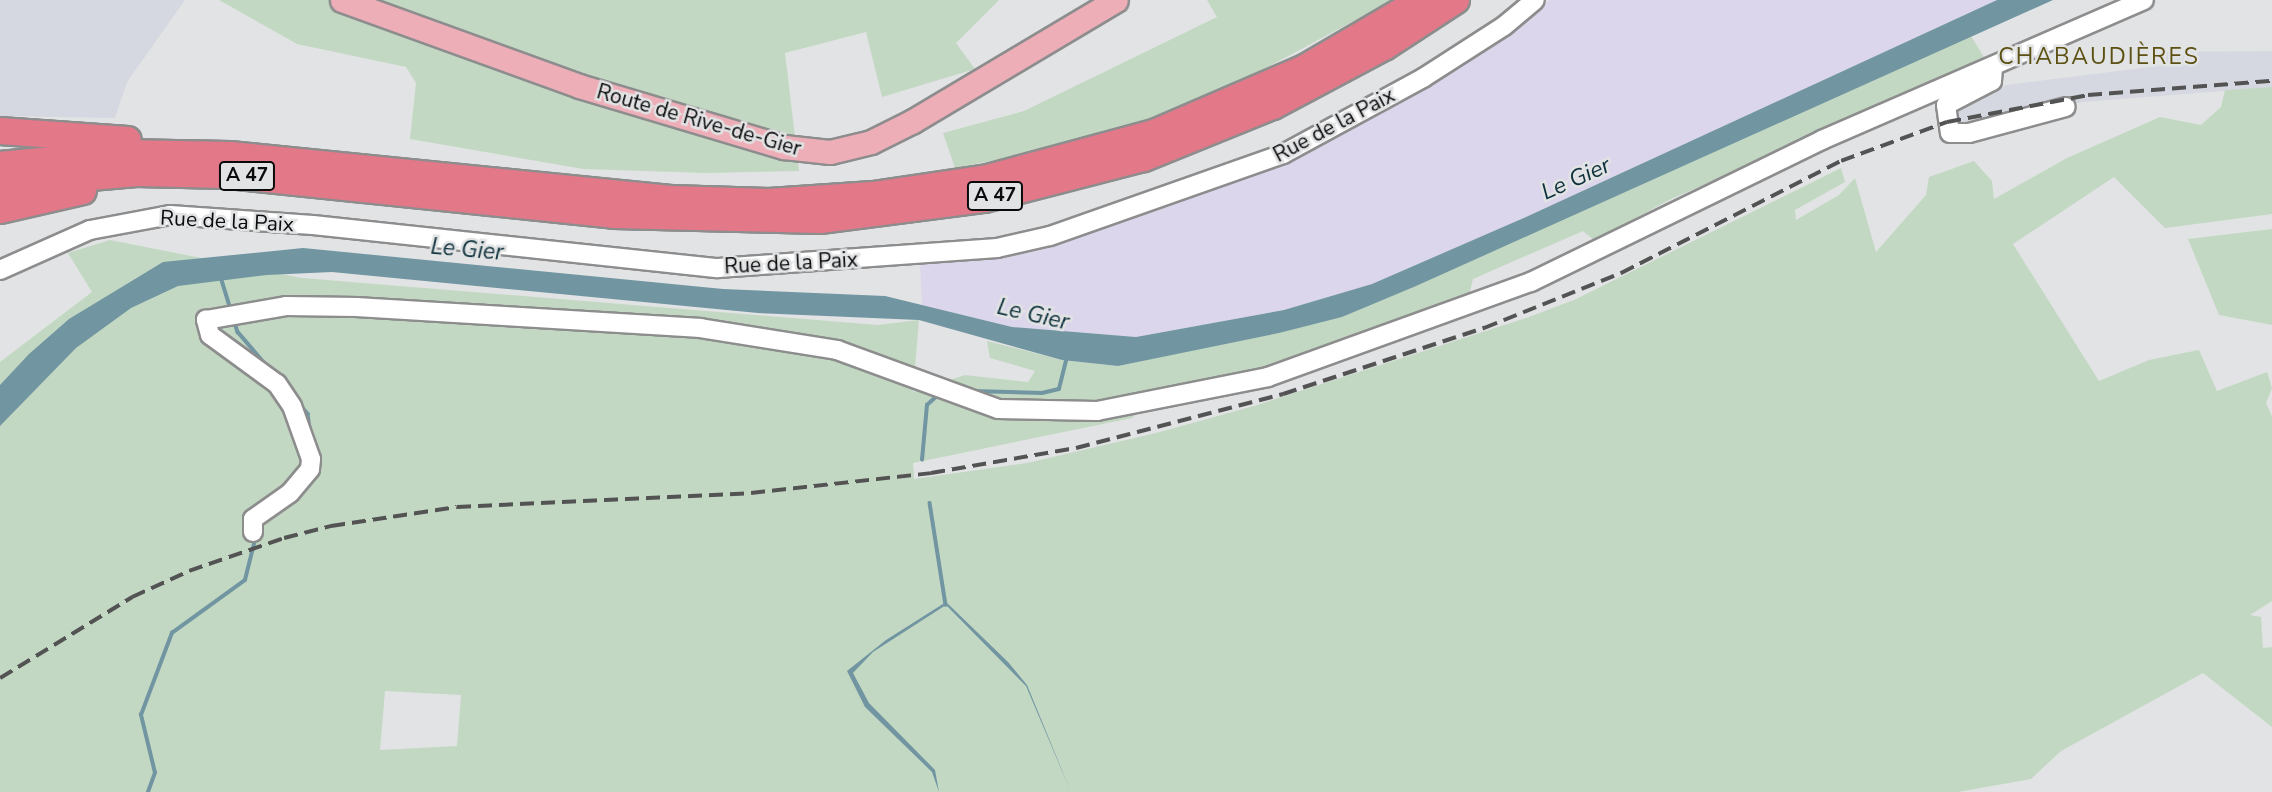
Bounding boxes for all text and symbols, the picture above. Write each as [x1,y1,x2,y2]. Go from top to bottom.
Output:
district label: CHABAUDIÈRES [2000,43,2198,71]
street label: Route de Rive-de-Gier [594,79,804,161]
street label: Rue de la Paix [1269,82,1399,168]
water label: Le Gier [1537,152,1615,206]
road number: A 47 [217,160,277,192]
road number: A 47 [965,180,1025,212]
street label: Rue de la Paix [160,205,294,237]
water label: Le Gier [429,233,505,267]
street label: Rue de la Paix [724,247,858,279]
water label: Le Gier [994,293,1072,337]

